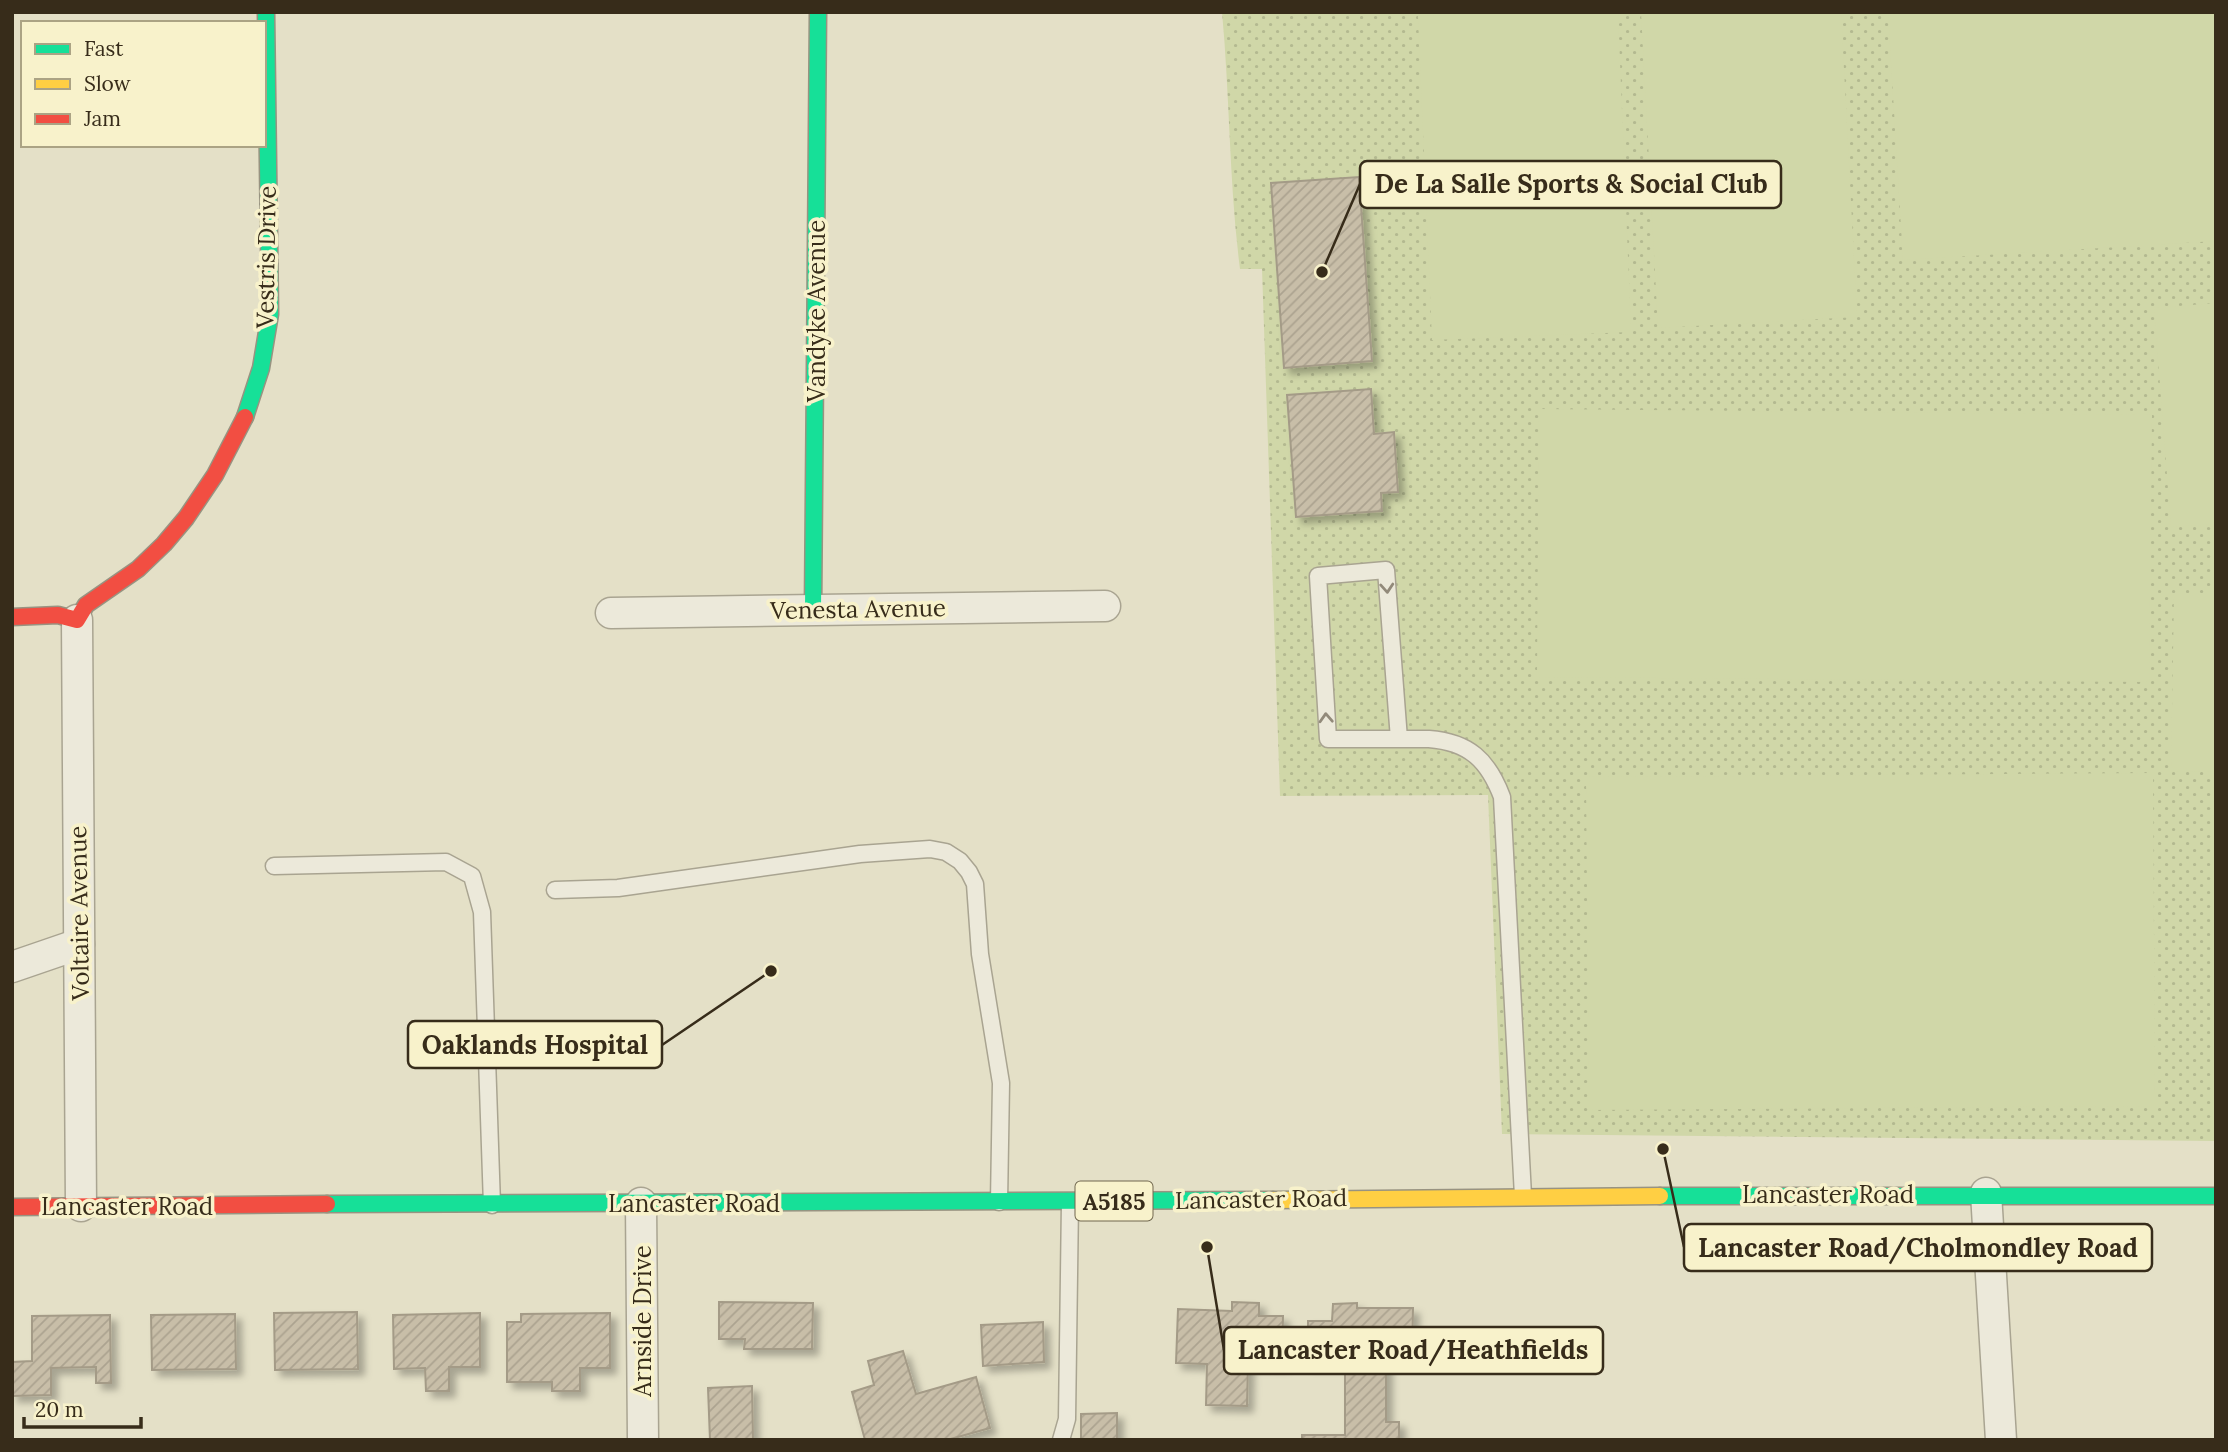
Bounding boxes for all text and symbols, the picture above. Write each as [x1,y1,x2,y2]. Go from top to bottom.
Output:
legend [21,21,266,147]
text: Fast [84,35,124,62]
text: Slow [84,70,131,97]
text: Jam [83,105,121,132]
callout: De La Salle Sports & Social Club [1360,161,1781,208]
text: De La Salle Sports & Social Club [1374,167,1768,200]
street label: Vestris Drive [249,185,283,330]
street label: Vandyke Avenue [801,220,832,403]
one-way arrow [1379,583,1394,594]
street label: Venesta Avenue [769,592,946,626]
one-way arrow [1319,712,1334,723]
street label: Voltaire Avenue [62,825,96,1002]
callout: Oaklands Hospital [408,1021,662,1068]
text: Oaklands Hospital [422,1028,648,1061]
street label: Lancaster Road [1742,1179,1914,1210]
road number: A5185 [1076,1182,1152,1220]
street label: Lancaster Road [1175,1182,1347,1216]
street label: Lancaster Road [608,1188,780,1219]
street label: Lancaster Road [41,1191,213,1222]
callout: Lancaster Road/Cholmondley Road [1684,1224,2152,1271]
text: Lancaster Road/Cholmondley Road [1698,1231,2138,1265]
street label: Arnside Drive [627,1245,658,1398]
callout: Lancaster Road/Heathfields [1224,1327,1603,1374]
text: Lancaster Road/Heathfields [1238,1333,1588,1367]
scale bar [24,1386,142,1430]
text: 20 m [35,1396,84,1423]

